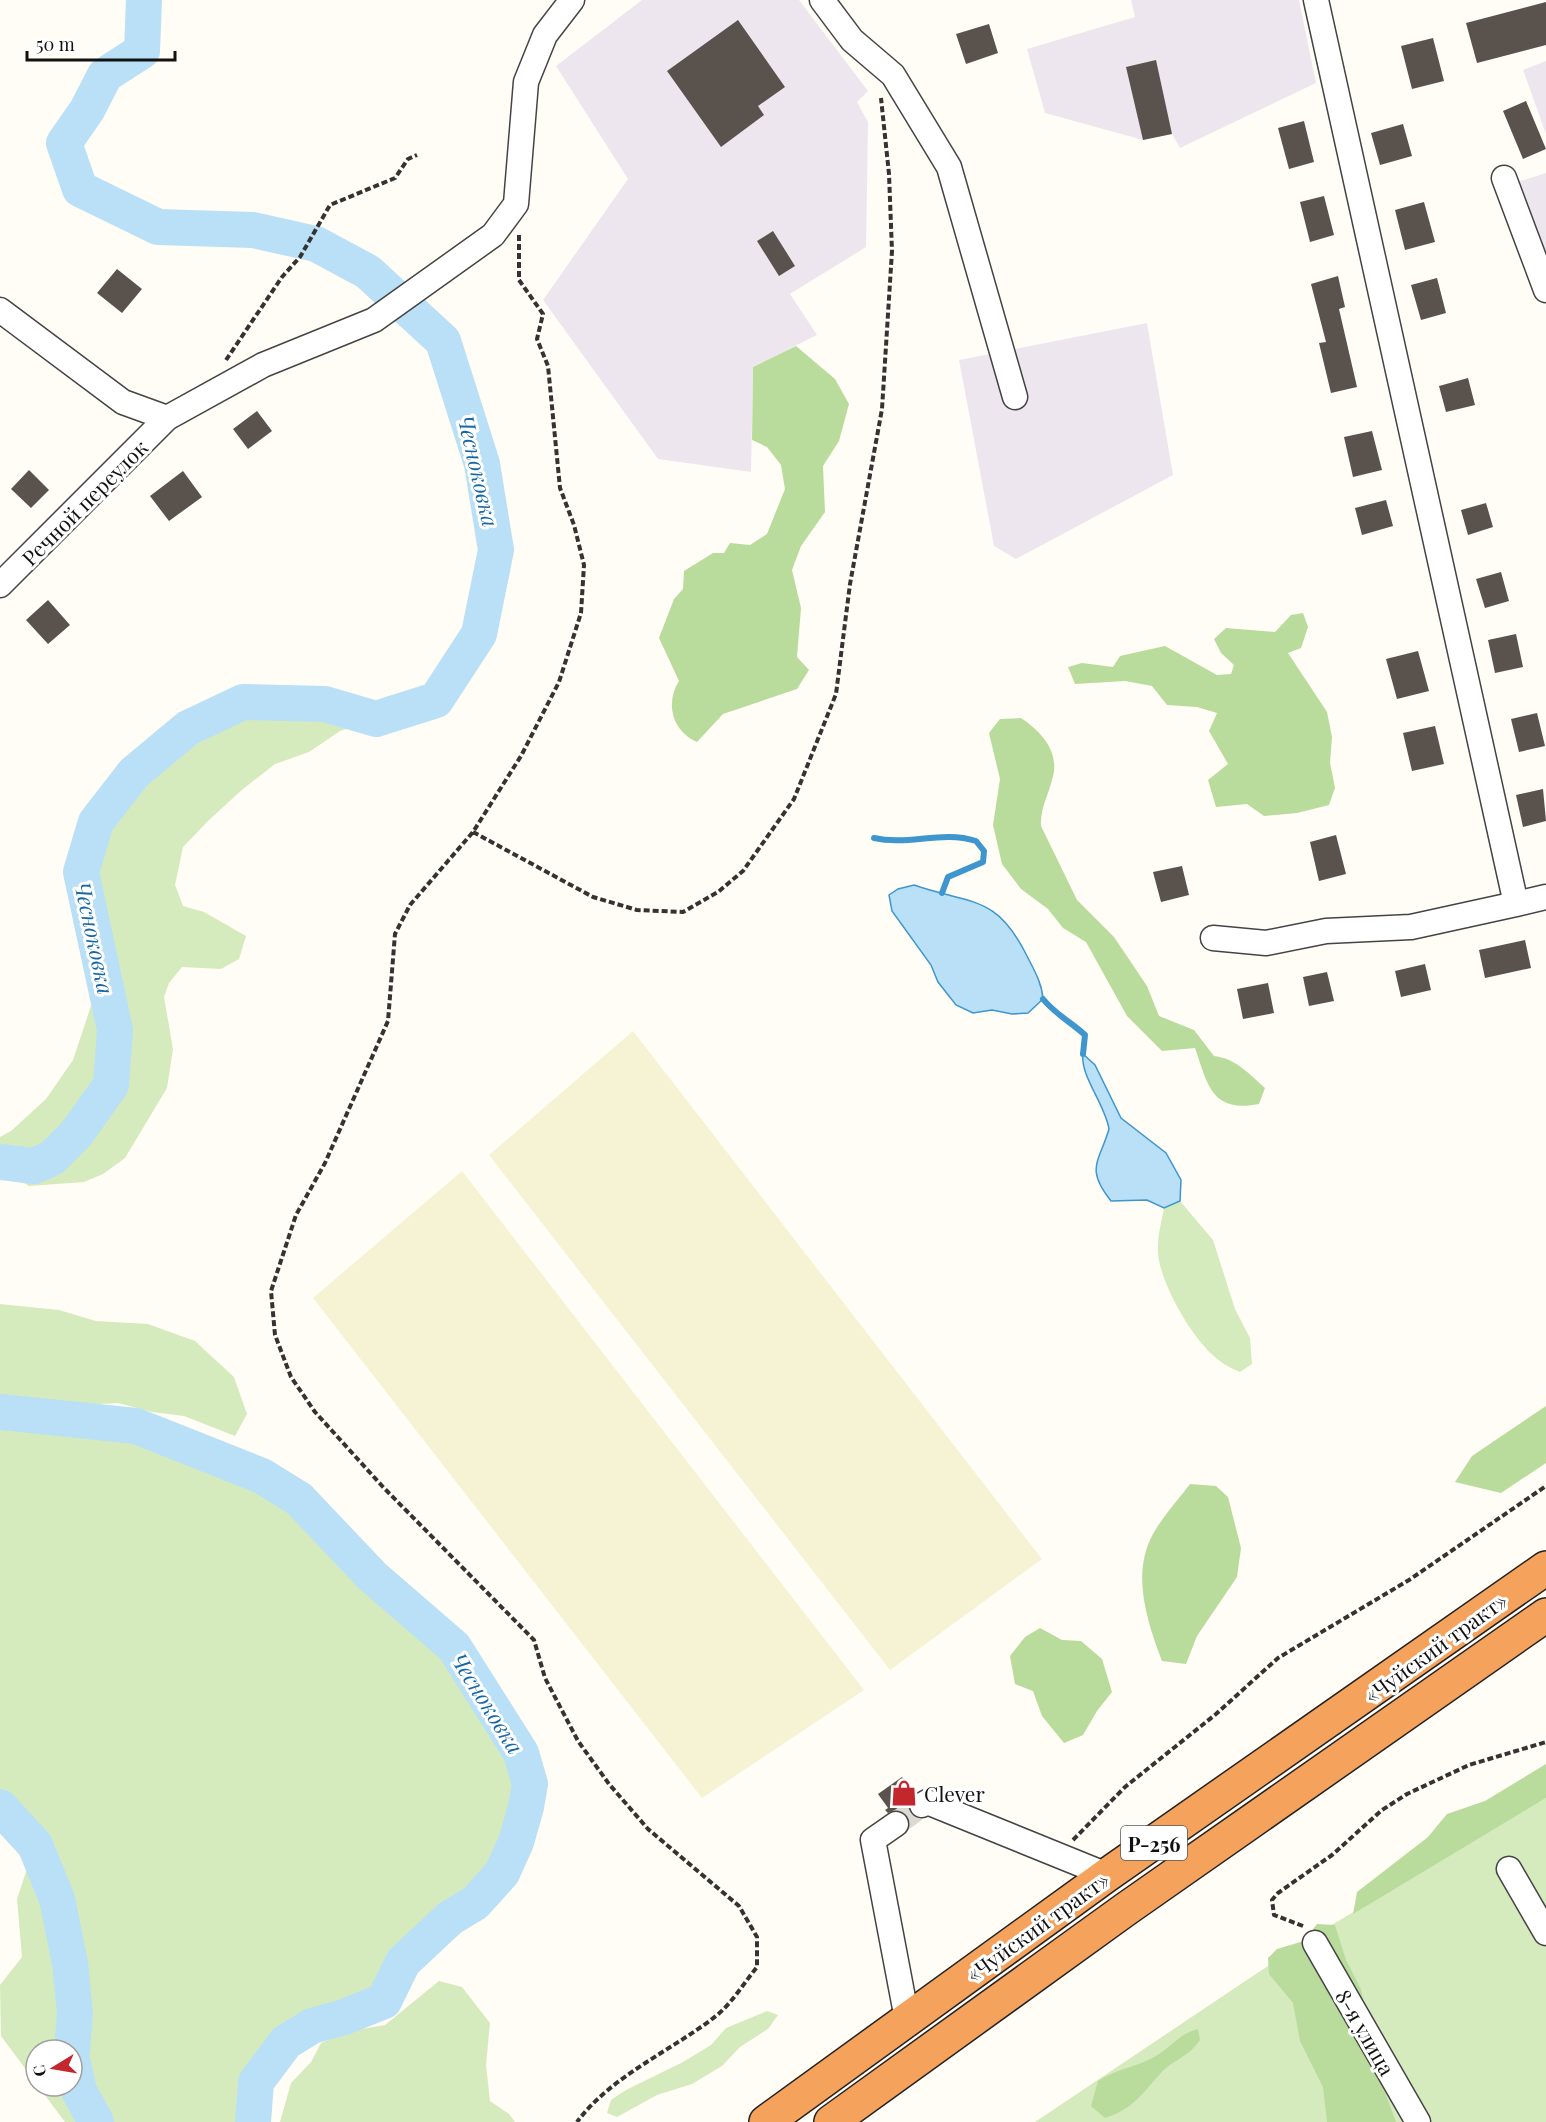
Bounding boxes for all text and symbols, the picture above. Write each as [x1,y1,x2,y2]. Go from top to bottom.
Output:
scale bar [27,24,176,62]
text: 50 m [36,32,75,56]
water label: Чесноковка [452,412,506,530]
street label: Речной переулок [15,433,153,571]
water label: Чесноковка [68,879,122,997]
street label: «Чуйский тракт» [1358,1586,1512,1708]
water label: Чесноковка [445,1647,531,1759]
shop icon: Clever [889,1778,919,1808]
place label: Clever [924,1779,985,1807]
road number: Р-256 [1121,1826,1187,1860]
street label: «Чуйский тракт» [960,1865,1114,1987]
street label: 8-я улица [1330,1984,1402,2080]
north arrow [24,2038,84,2098]
text: С [27,2063,50,2078]

